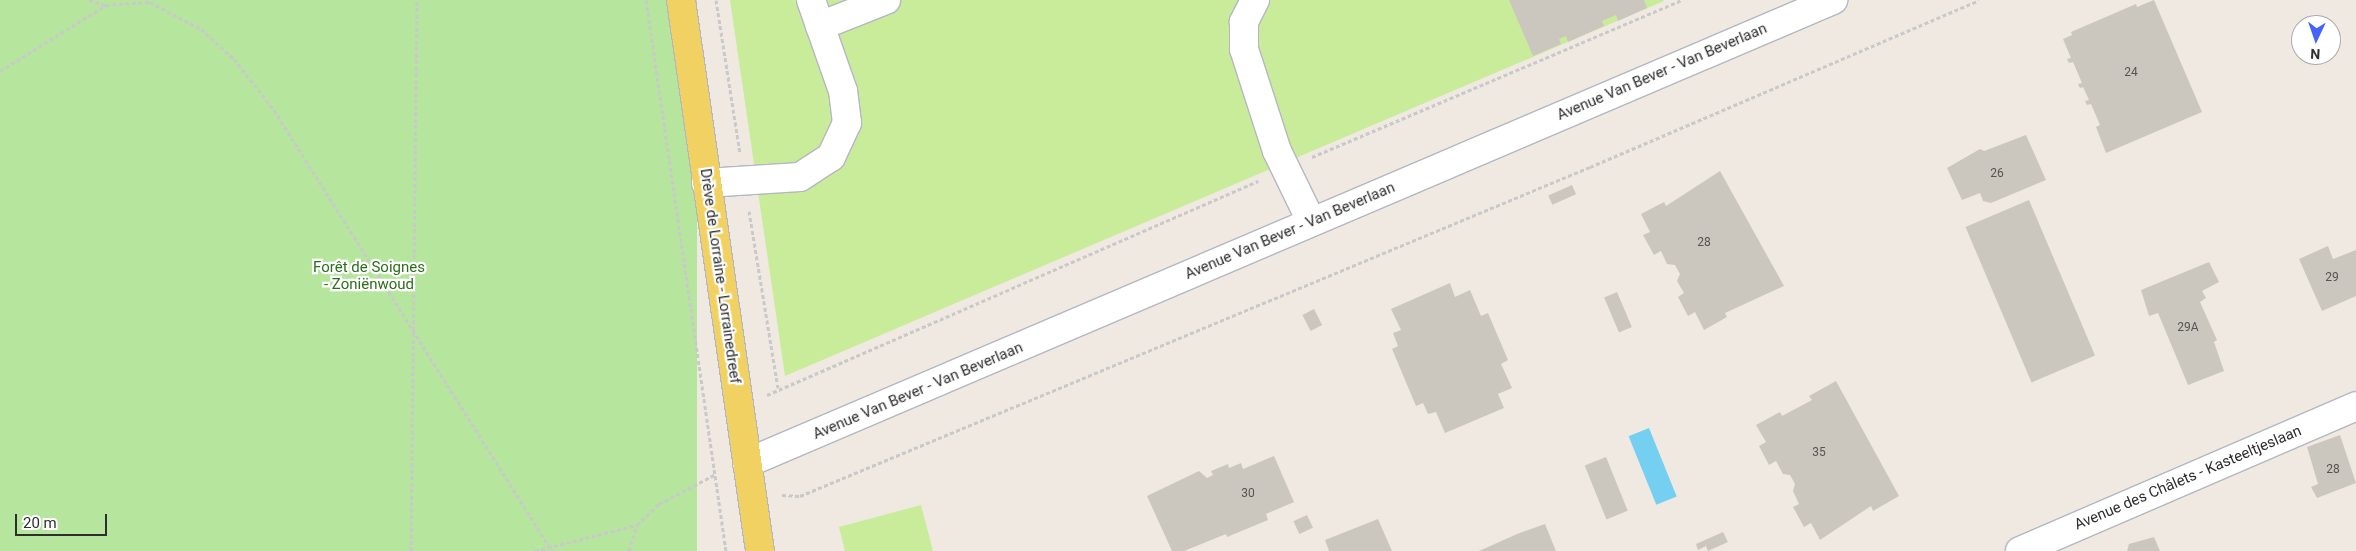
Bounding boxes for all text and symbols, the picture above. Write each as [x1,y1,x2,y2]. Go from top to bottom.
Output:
north arrow [2291,15,2341,65]
street label: Avenue Van Bever - Van Beverlaan [1554,20,1770,124]
text: N [2310,46,2321,62]
house number: 24 [2124,66,2138,80]
street label: Drève de Lorraine - Lorrainedreef [696,167,744,385]
house number: 26 [1990,167,2004,181]
street label: Avenue Van Bever - Van Beverlaan [1182,179,1398,283]
house number: 28 [1697,236,1711,250]
park label: Forêt de Soignes - Zoniënwoud [313,258,425,293]
house number: 29 [2325,271,2339,285]
house number: 29A [2177,321,2199,335]
street label: Avenue Van Bever - Van Beverlaan [810,339,1026,443]
street label: Avenue des Châlets - Kasteeltjeslaan [2072,422,2304,534]
house number: 35 [1812,446,1826,460]
house number: 28 [2326,463,2340,477]
house number: 30 [1241,487,1255,501]
scale bar [18,504,110,536]
text: 20 m [23,514,57,532]

